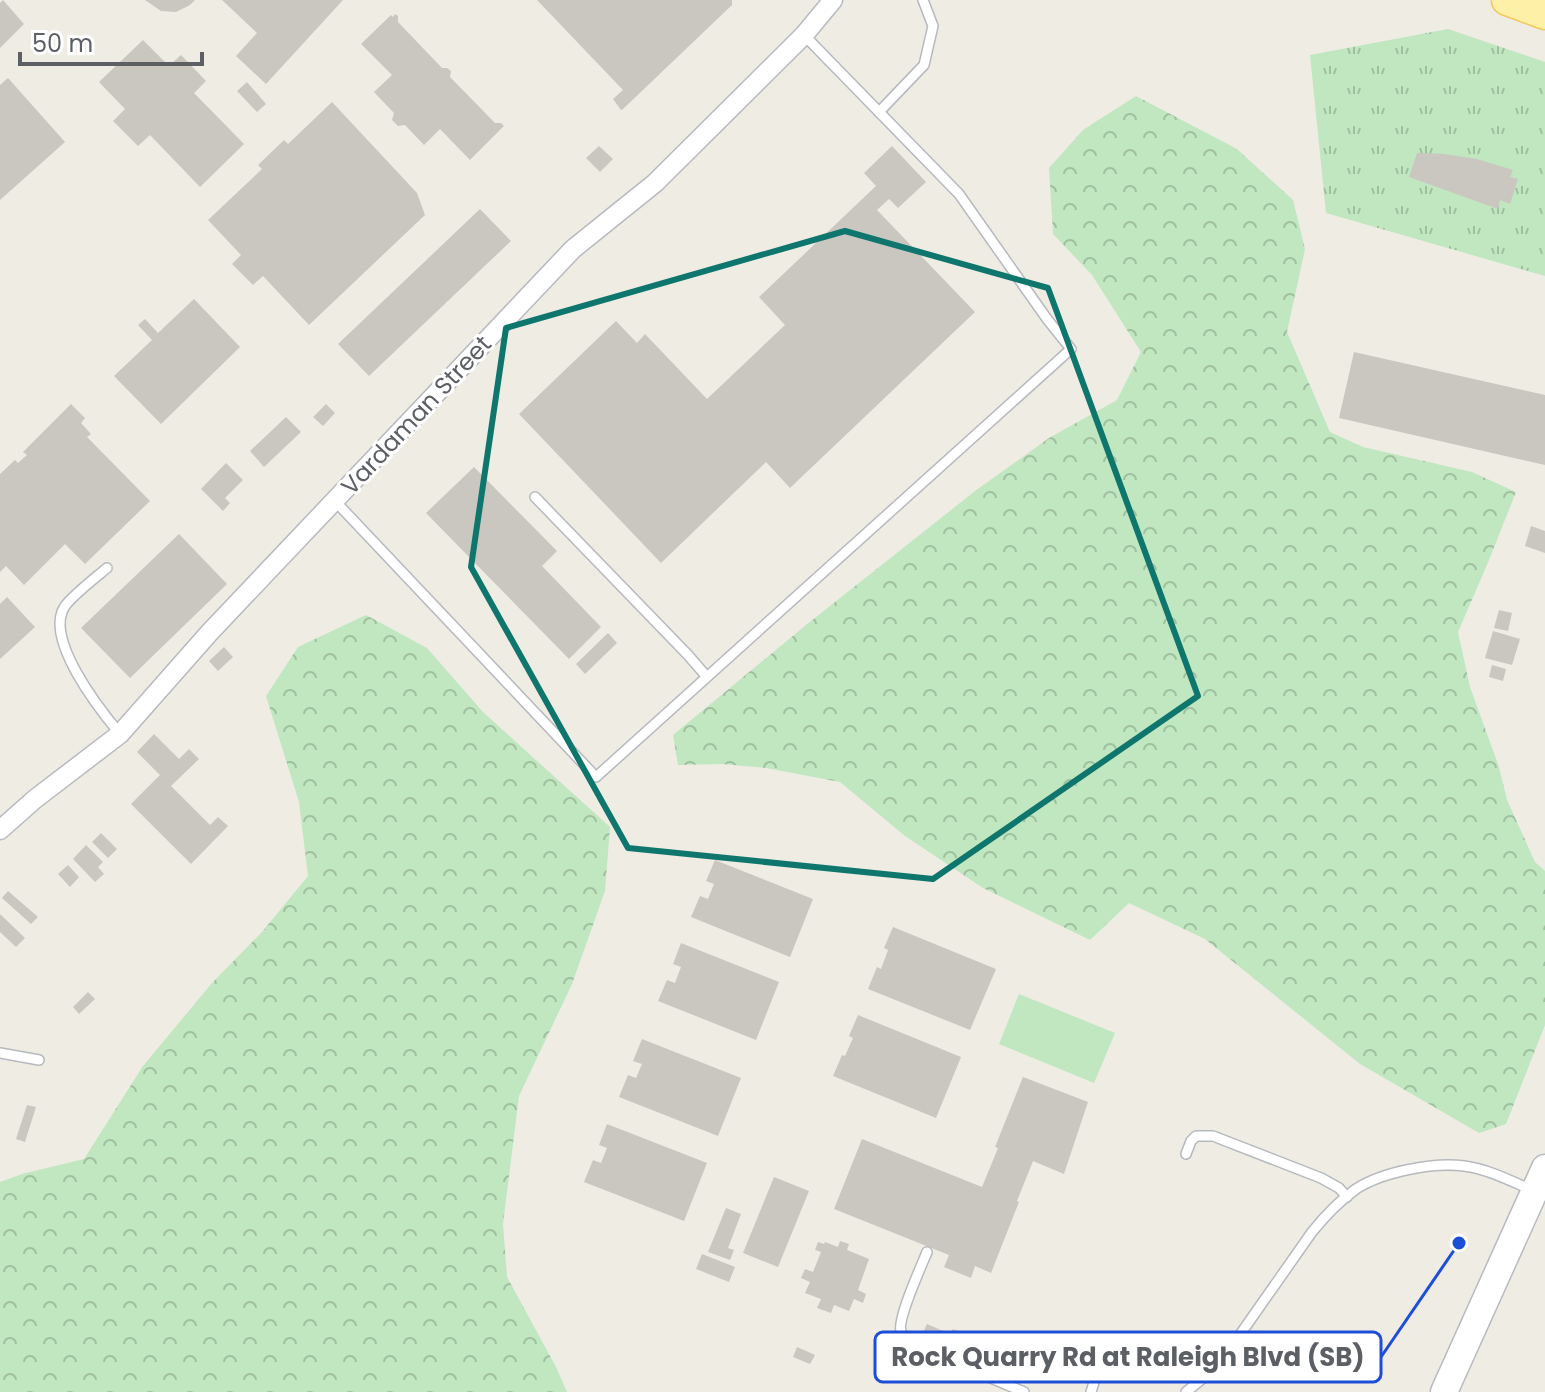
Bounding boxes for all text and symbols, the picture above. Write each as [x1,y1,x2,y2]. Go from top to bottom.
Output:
scale bar [20,16,202,66]
text: 50 m [32,27,93,60]
street label: Vardaman Street [333,328,499,502]
callout: Rock Quarry Rd at Raleigh Blvd (SB) [875,1332,1381,1382]
text: Rock Quarry Rd at Raleigh Blvd (SB) [891,1339,1365,1375]

